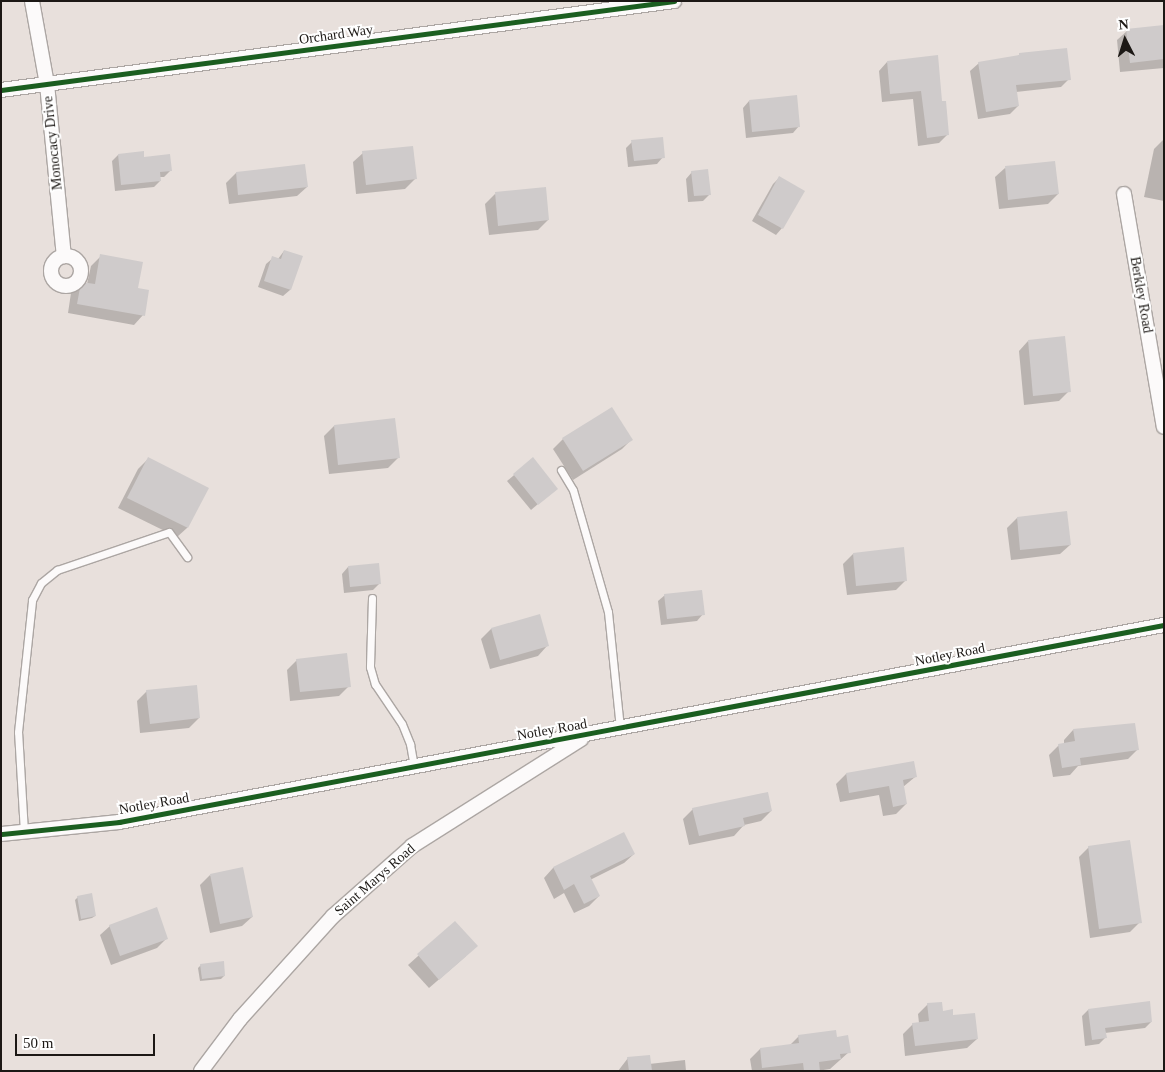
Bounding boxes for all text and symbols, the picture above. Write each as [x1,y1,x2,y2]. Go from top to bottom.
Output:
north arrow [1100,15,1150,65]
text: N [1118,17,1129,32]
street label: Orchard Way [298,21,374,49]
street label: Monocacy Drive [40,95,66,191]
street label: Berkley Road [1126,255,1156,335]
street label: Notley Road [913,640,987,670]
street label: Notley Road [516,716,588,744]
street label: Notley Road [118,790,190,818]
street label: Saint Marys Road [331,840,419,920]
scale bar [18,1024,158,1056]
text: 50 m [23,1035,53,1051]

